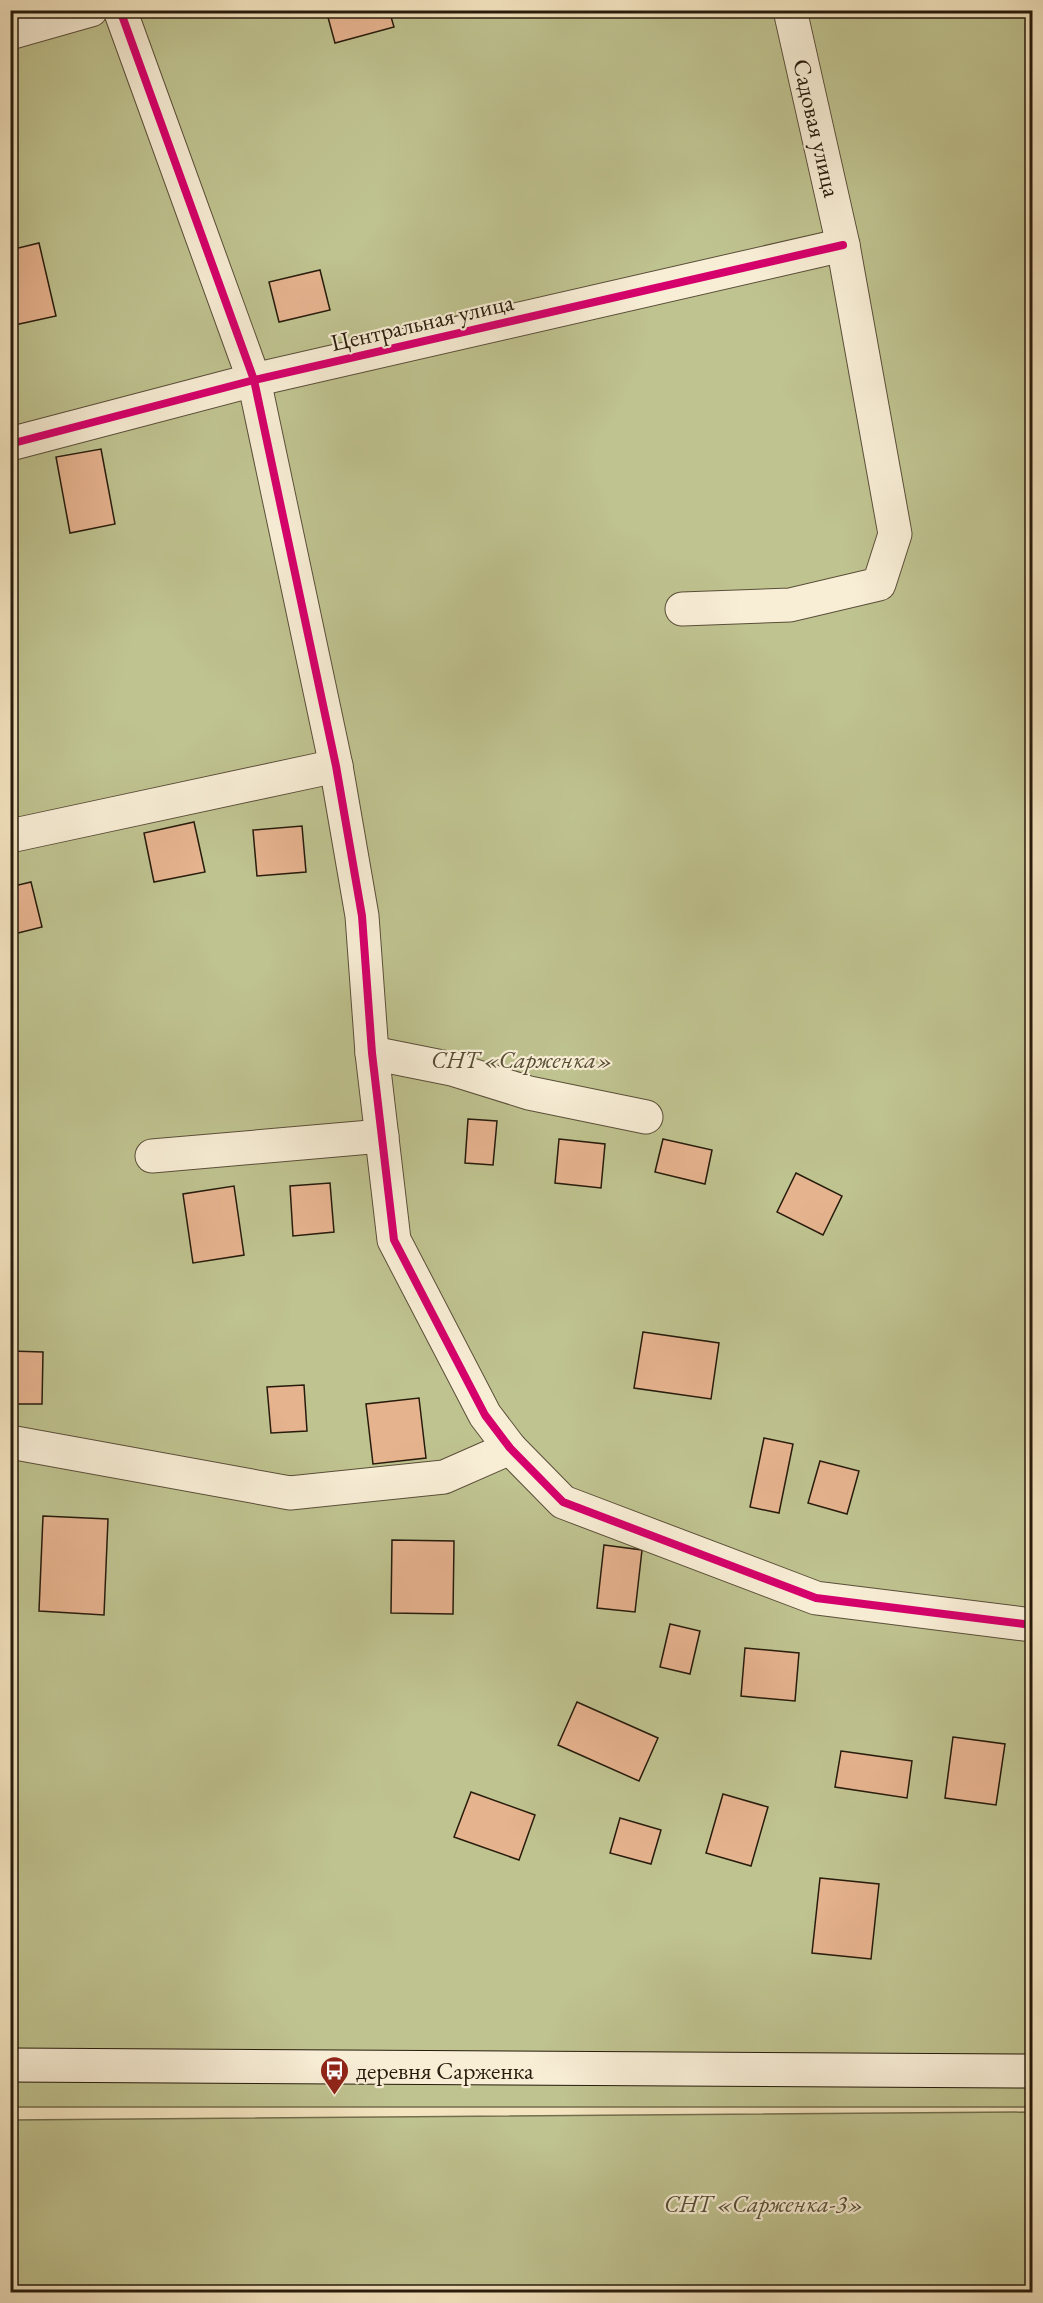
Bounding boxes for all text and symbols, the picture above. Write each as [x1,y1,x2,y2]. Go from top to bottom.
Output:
street label: Садовая улица [786,56,848,200]
street label: Центральная улица [328,286,517,358]
park label: СНТ «Сарженка» [431,1044,613,1075]
bus stop icon: деревня Сарженка [319,2054,351,2096]
place label: деревня Сарженка [356,2055,534,2086]
park label: СНТ «Сарженка-3» [664,2188,864,2219]

